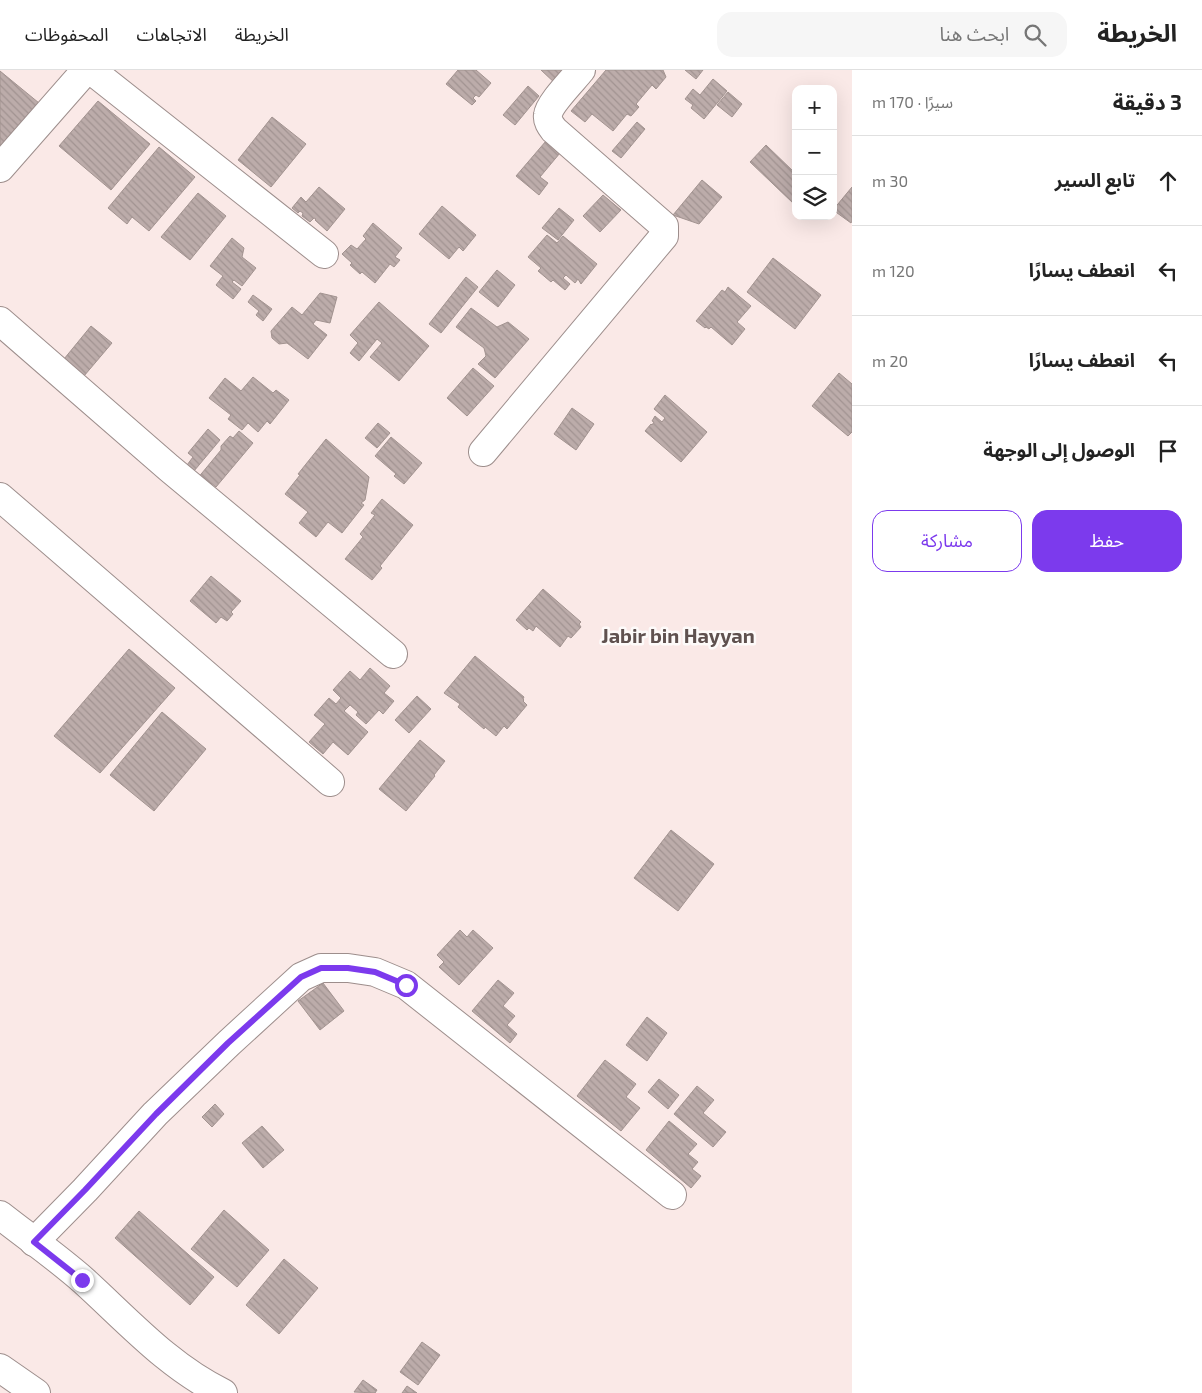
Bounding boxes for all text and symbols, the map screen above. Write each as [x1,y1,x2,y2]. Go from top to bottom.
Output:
search box [717,12,1067,57]
text: الخريطة [1097,18,1177,47]
icon: search [1021,21,1049,49]
text: ابحث هنا [940,22,1009,45]
text: المحفوظات [25,23,109,45]
text: الاتجاهات [137,23,207,45]
text: الخريطة [235,23,289,45]
map controls [792,85,837,220]
button: + [792,85,837,130]
text: 3 دقيقة [1113,89,1182,114]
text: سيرًا · 170 m [872,92,953,111]
button: − [792,130,837,175]
icon: ahead [1154,167,1182,195]
text: تابع السير [1055,168,1135,191]
text: 30 m [872,171,908,190]
button: layers [792,175,837,220]
icon: left [1154,257,1182,285]
text: انعطف يسارًا [1029,258,1135,281]
text: 120 m [872,261,915,280]
icon: left [1154,347,1182,375]
text: انعطف يسارًا [1029,348,1135,371]
text: 20 m [872,351,908,370]
icon: arrive [1154,437,1182,465]
text: الوصول إلى الوجهة [983,438,1135,461]
button: مشاركة [872,510,1022,572]
button: حفظ [1032,510,1182,572]
district label: Jabir bin Hayyan [601,623,755,648]
route start [395,974,418,997]
route end [71,1269,94,1292]

